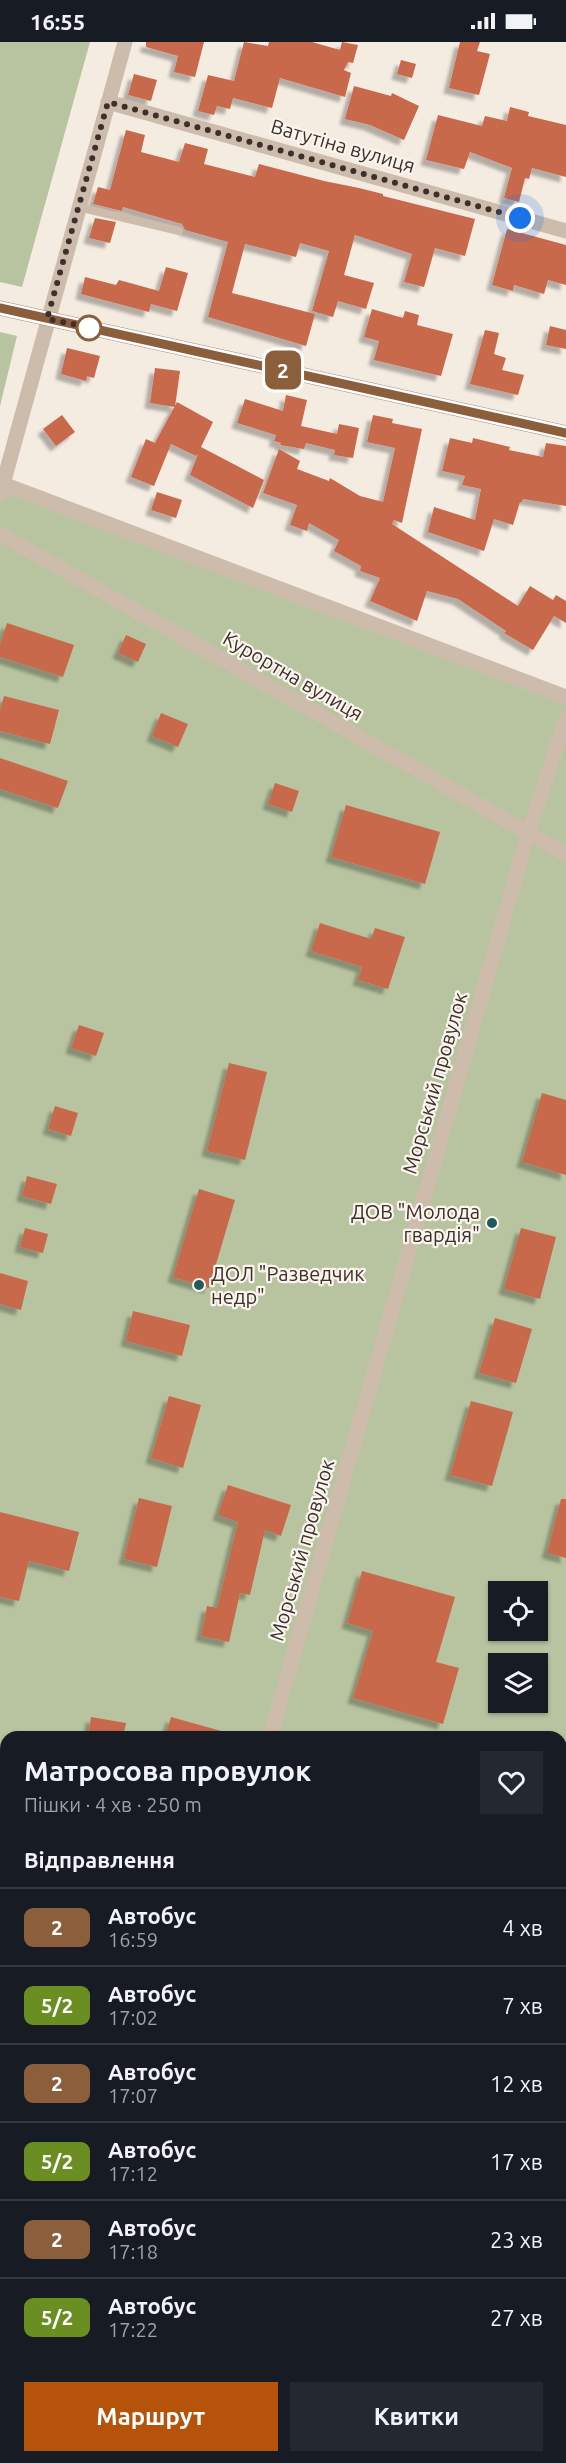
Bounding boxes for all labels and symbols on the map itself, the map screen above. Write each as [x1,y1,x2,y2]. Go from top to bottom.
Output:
street label: Ватутіна вулиця [268,114,418,177]
your location [505,203,535,233]
unlabelled marker [76,315,102,341]
line badge: 2 [264,350,302,390]
street label: Курортна вулиця [219,626,367,725]
street label: Морський провулок [398,989,471,1176]
place label: ДОВ "Молода гвардія" [351,1200,480,1246]
marker: ДОВ "Молода гвардія" [485,1216,499,1230]
place label: ДОЛ "Разведчик недр" [211,1262,365,1308]
marker: ДОЛ "Разведчик недр" [192,1278,206,1292]
street label: Морський провулок [265,1456,338,1643]

